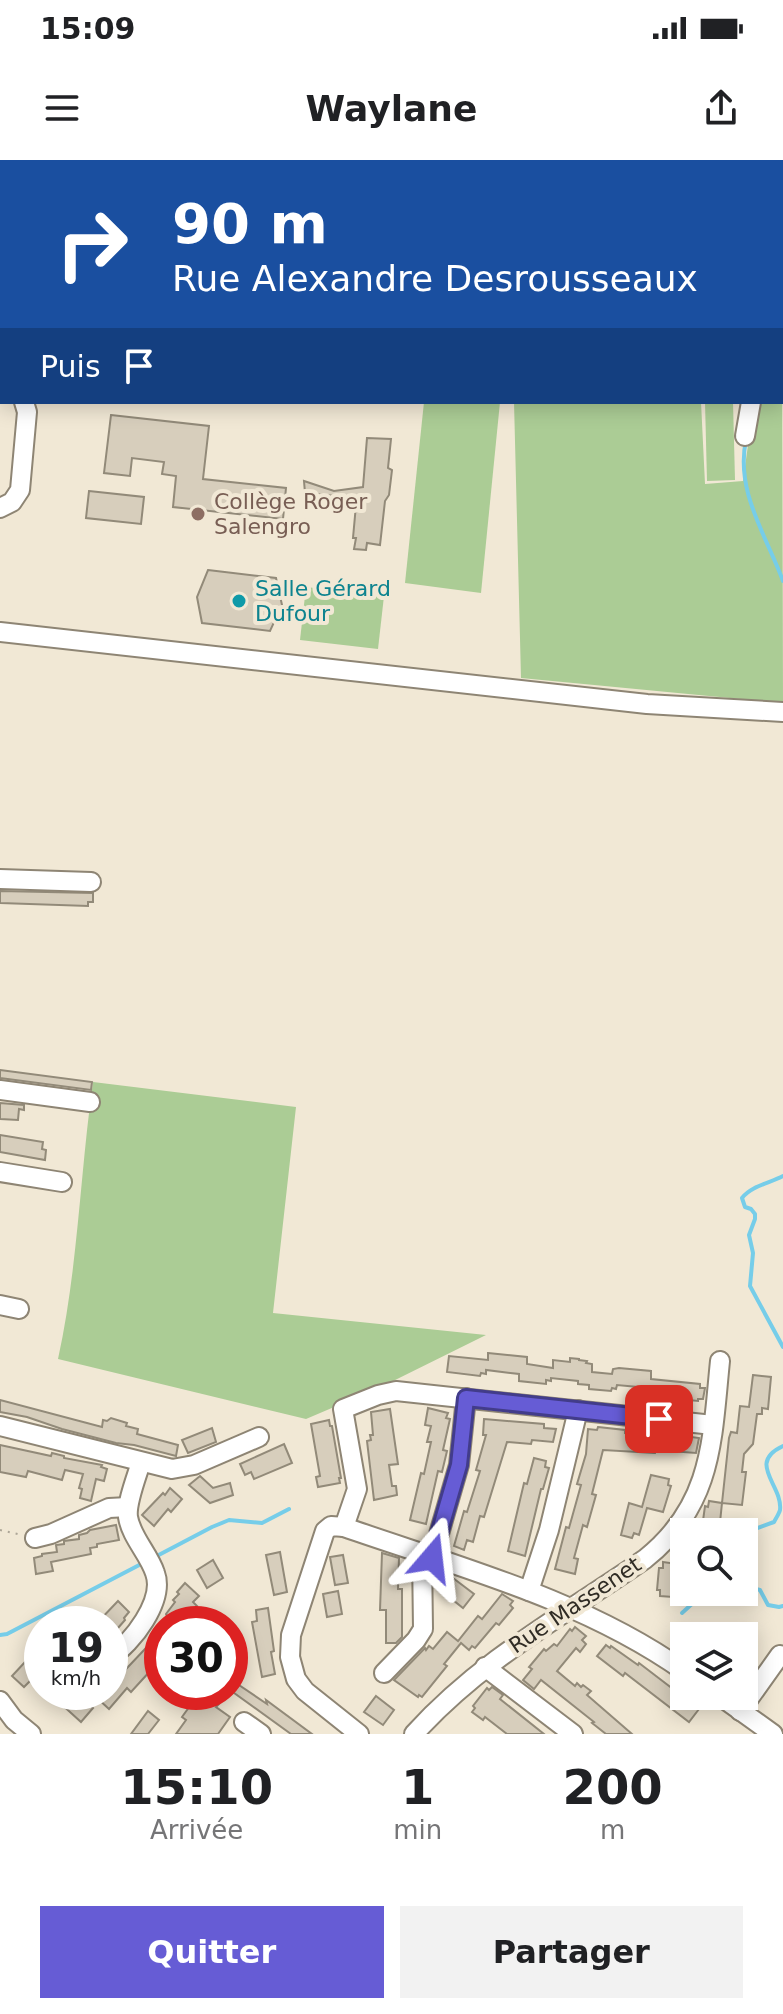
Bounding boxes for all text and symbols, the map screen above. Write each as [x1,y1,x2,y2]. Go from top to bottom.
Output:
text: 15:09 [40,11,136,46]
icon: menu [40,86,84,130]
icon: share [699,86,743,130]
text: Waylane [306,88,477,129]
text: 90 m [172,191,328,256]
icon: right [40,192,144,296]
text: Rue Alexandre Desrousseaux [172,258,698,299]
icon: arrive [117,344,161,388]
text: Puis [40,349,101,384]
place label: Collège Roger Salengro [214,489,368,539]
marker: Collège Roger Salengro [189,505,207,523]
place label: Salle Gérard Dufour [255,576,391,626]
marker: Salle Gérard Dufour [230,592,248,610]
pin [625,1385,693,1453]
icon: arrive [637,1397,681,1441]
position arrow [390,1516,474,1600]
map controls [670,1518,758,1710]
button: search [670,1518,758,1606]
street label: Rue Massenet [504,1551,646,1658]
speed limit sign: 30 [144,1606,248,1710]
button: layers [670,1622,758,1710]
text: 19 [48,1625,104,1671]
text: km/h [51,1666,101,1690]
text: 15:10 [120,1759,273,1815]
text: 1 [401,1759,434,1815]
text: 200 [563,1759,663,1815]
text: Arrivée [150,1815,243,1845]
text: min [393,1815,442,1845]
text: m [600,1815,625,1845]
button: Quitter [40,1906,384,1998]
button: Partager [400,1906,743,1998]

